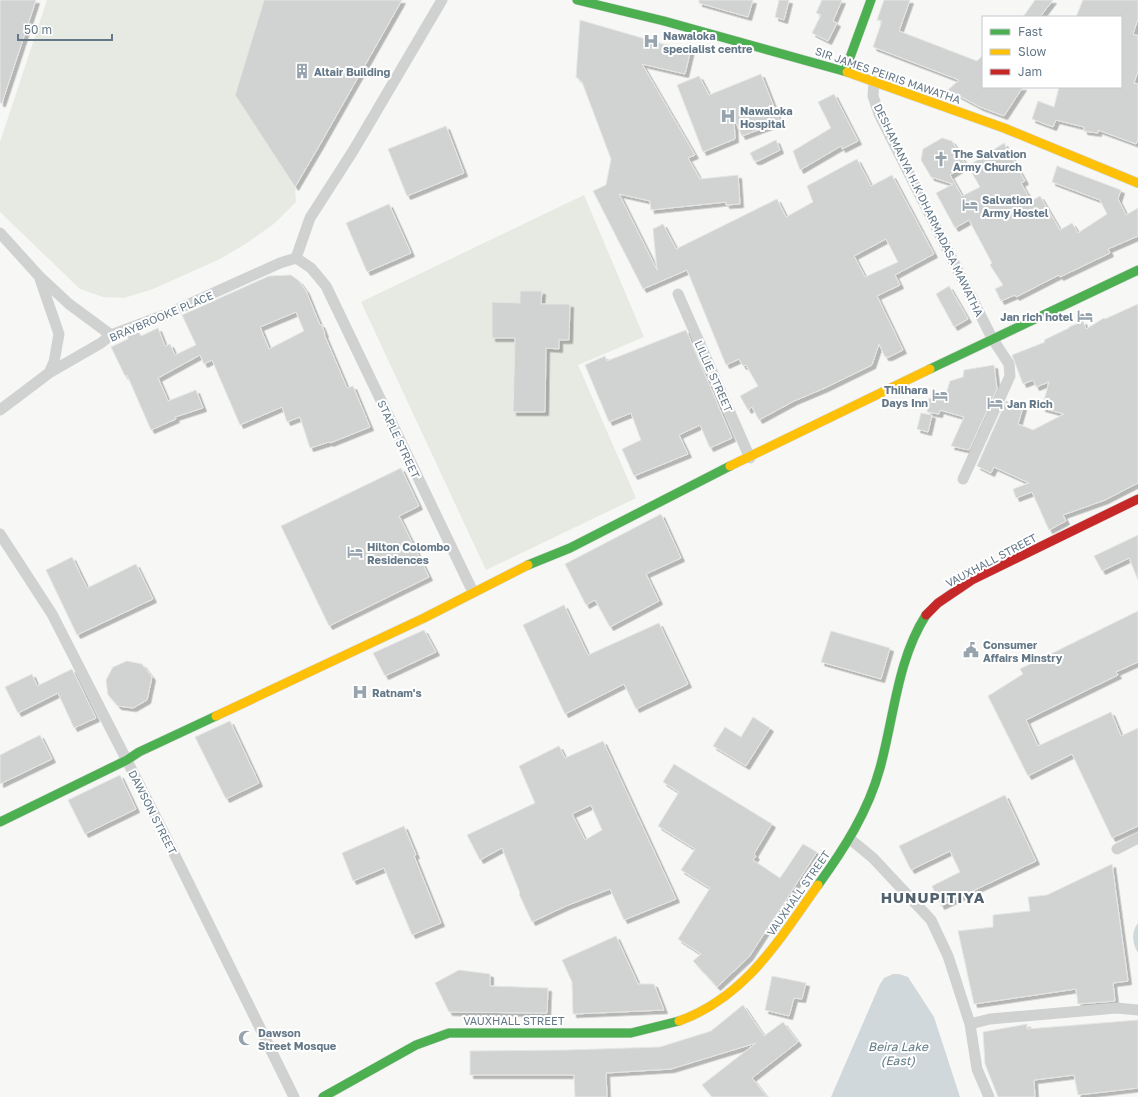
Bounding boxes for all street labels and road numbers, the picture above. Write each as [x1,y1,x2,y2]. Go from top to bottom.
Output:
street label: SIR JAMES PEIRIS MAWATHA [814,44,963,106]
street label: DESHAMANYA H.K DHARMADASA MAWATHA [872,102,987,319]
street label: BRAYBROOKE PLACE [107,288,215,344]
street label: LILLIE STREET [692,338,736,414]
street label: STAPLE STREET [375,398,423,480]
street label: VAUXHALL STREET [943,530,1039,590]
street label: DAWSON STREET [126,768,180,856]
street label: VAUXHALL STREET [764,848,832,938]
street label: VAUXHALL STREET [463,1014,565,1027]

